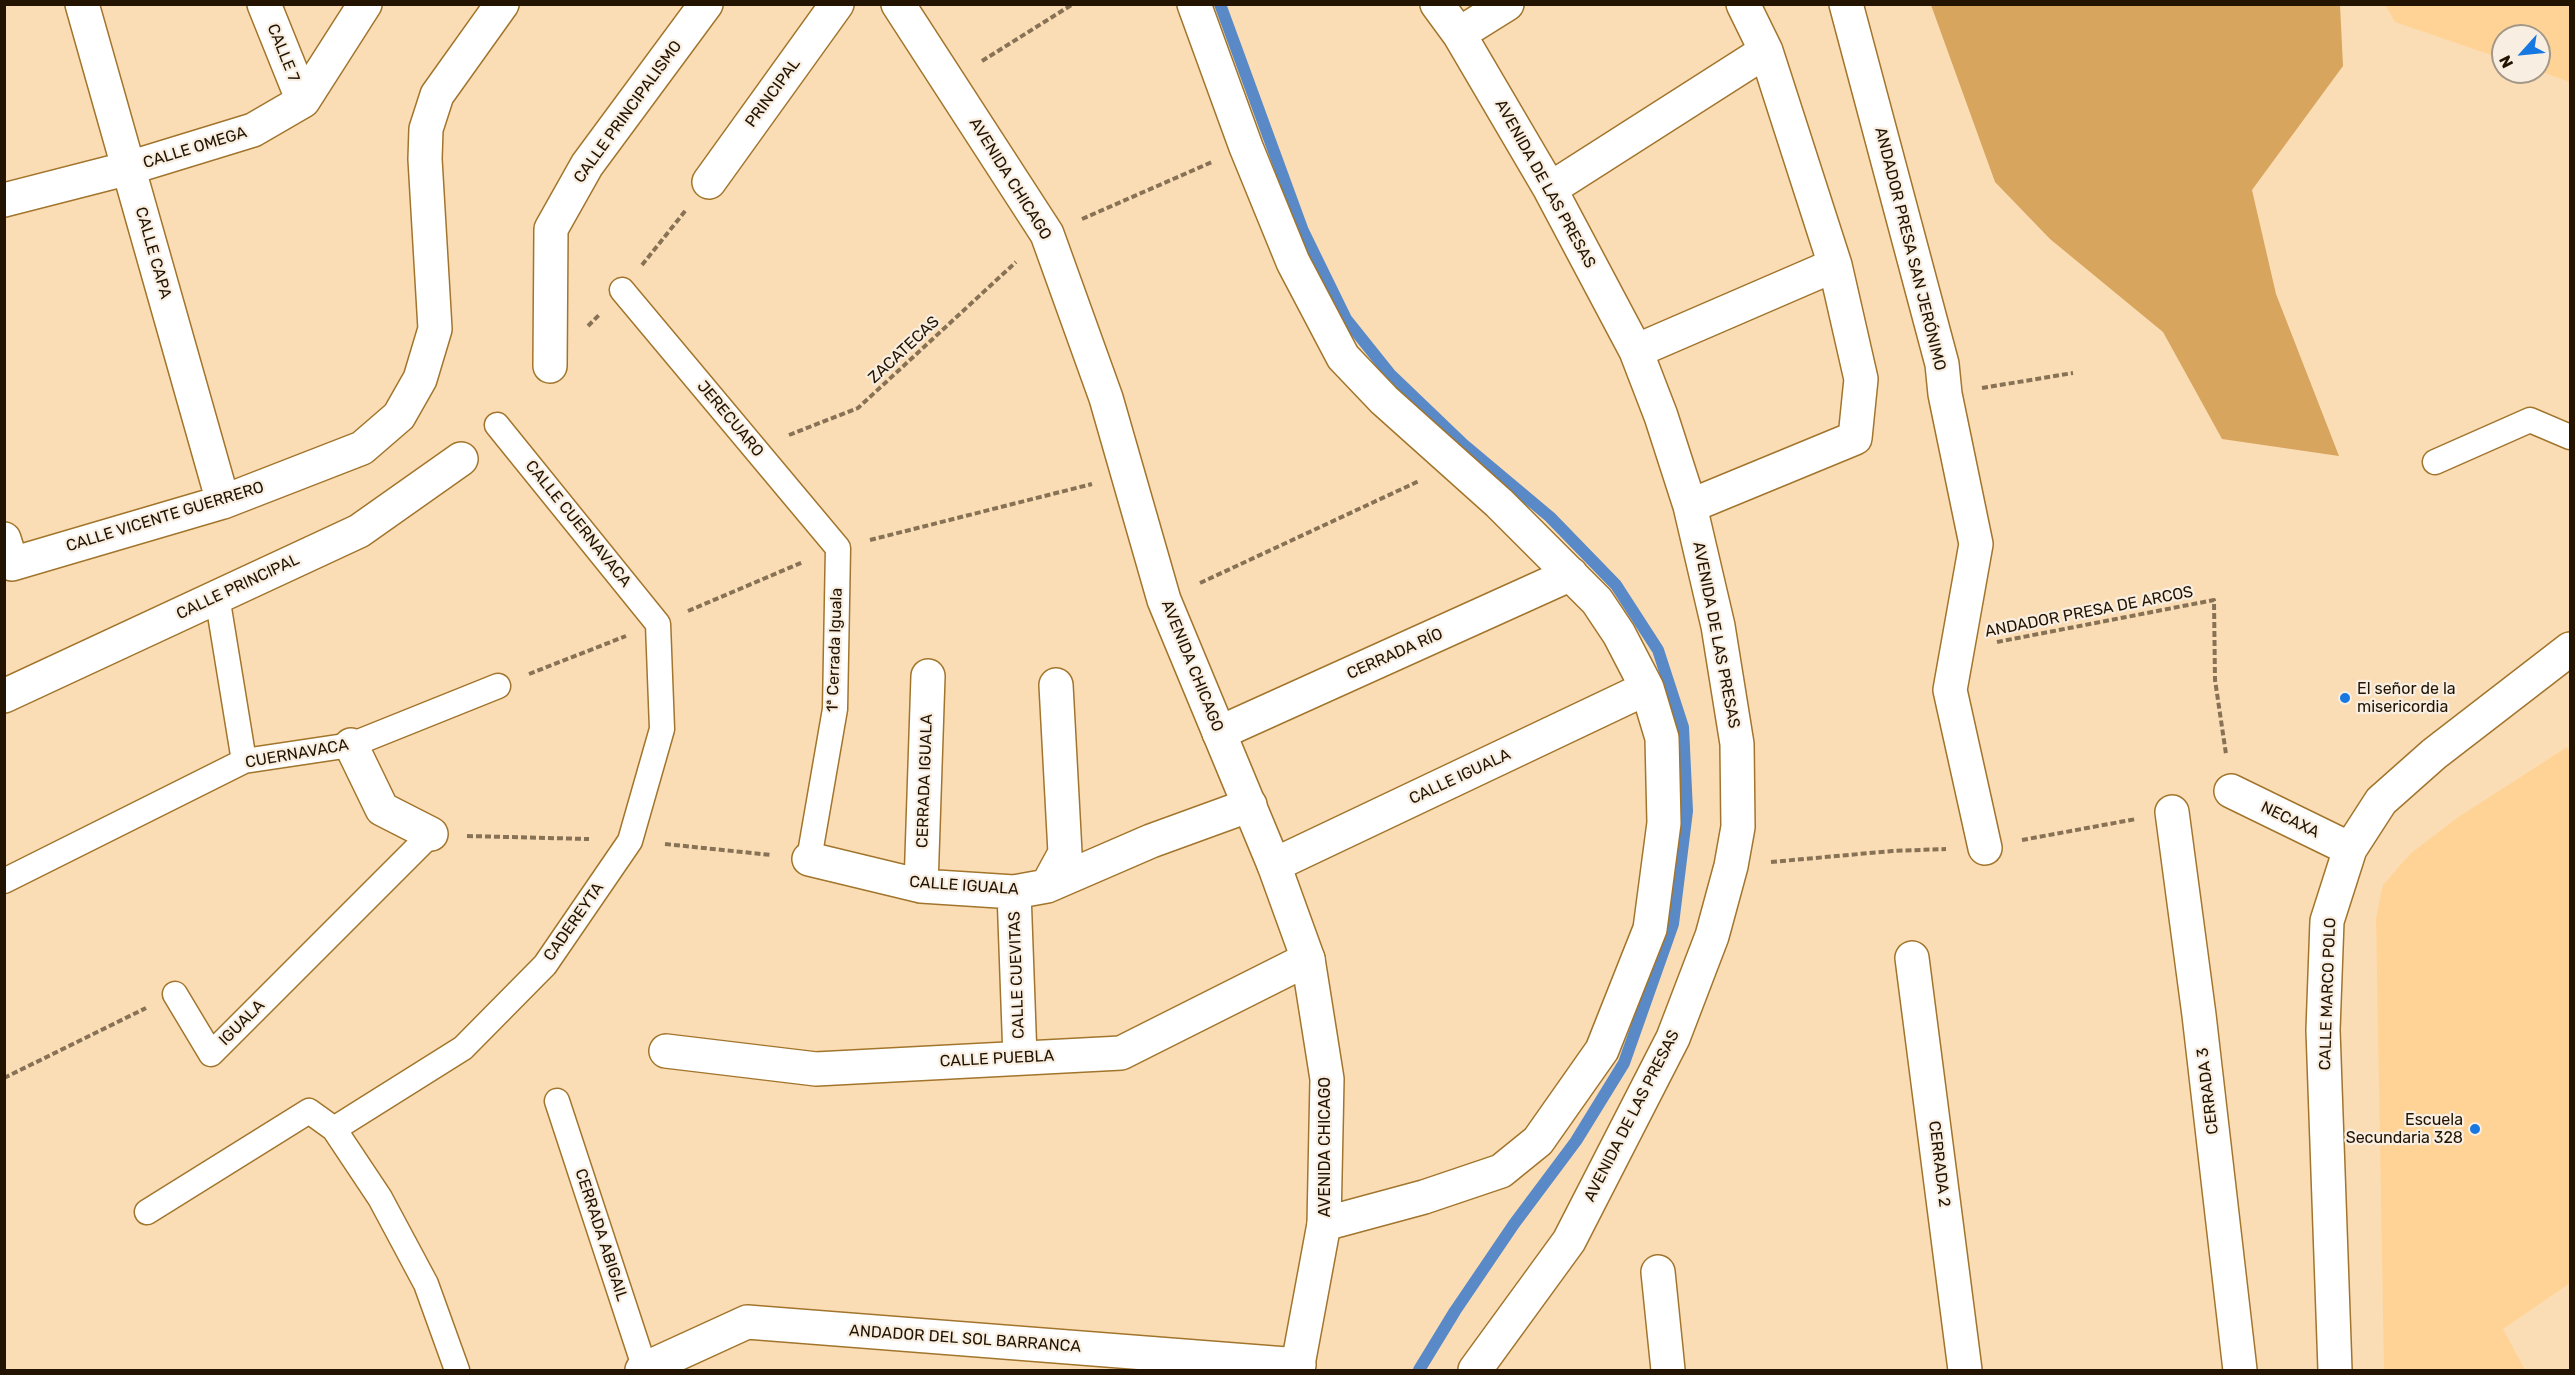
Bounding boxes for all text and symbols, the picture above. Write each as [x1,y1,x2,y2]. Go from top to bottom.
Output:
street label: CALLE 7 [263,21,303,85]
north arrow [2491,24,2551,84]
street label: CALLE PRINCIPALISMO [570,37,686,187]
text: N [2495,52,2517,71]
street label: PRINCIPAL [742,55,804,131]
street label: AVENIDA DE LAS PRESAS [1491,96,1599,272]
street label: AVENIDA CHICAGO [965,114,1055,244]
street label: CALLE OMEGA [141,123,249,173]
street label: ANDADOR PRESA SAN JERÓNIMO [1870,125,1950,373]
street label: CALLE CAPA [131,205,175,301]
street label: ZACATECAS [865,312,943,388]
street label: JERECUARO [693,377,767,461]
street label: CALLE CUERNAVACA [521,457,635,591]
street label: CALLE VICENTE GUERRERO [64,478,266,556]
street label: AVENIDA DE LAS PRESAS [1688,540,1744,730]
street label: CALLE PRINCIPAL [173,550,303,624]
street label: ANDADOR PRESA DE ARCOS [1983,582,2195,642]
street label: 1ª Cerrada Iguala [823,587,847,713]
street label: AVENIDA CHICAGO [1157,597,1227,735]
street label: CERRADA RÍO [1344,624,1446,684]
place label: El señor de la misericordia [2357,679,2456,717]
marker: El señor de la misericordia [2338,691,2352,705]
street label: CERRADA IGUALA [913,714,937,848]
street label: CUERNAVACA [244,735,350,773]
street label: CALLE IGUALA [1406,745,1514,809]
street label: NECAXA [2258,798,2322,842]
street label: CALLE IGUALA [909,873,1019,899]
street label: CADEREYTA [540,879,608,965]
street label: CALLE CUEVITAS [1005,911,1029,1039]
street label: CALLE MARCO POLO [2316,917,2340,1071]
street label: IGUALA [215,996,269,1050]
street label: AVENIDA DE LAS PRESAS [1580,1027,1684,1205]
street label: CALLE PUEBLA [939,1046,1055,1072]
street label: CERRADA 3 [2193,1047,2223,1135]
street label: AVENIDA CHICAGO [1315,1077,1335,1217]
place label: Escuela Secundaria 328 [2346,1110,2463,1148]
street label: CERRADA 2 [1924,1120,1954,1208]
marker: Escuela Secundaria 328 [2468,1122,2482,1136]
street label: CERRADA ABIGAIL [571,1166,631,1304]
street label: ANDADOR DEL SOL BARRANCA [848,1321,1082,1357]

